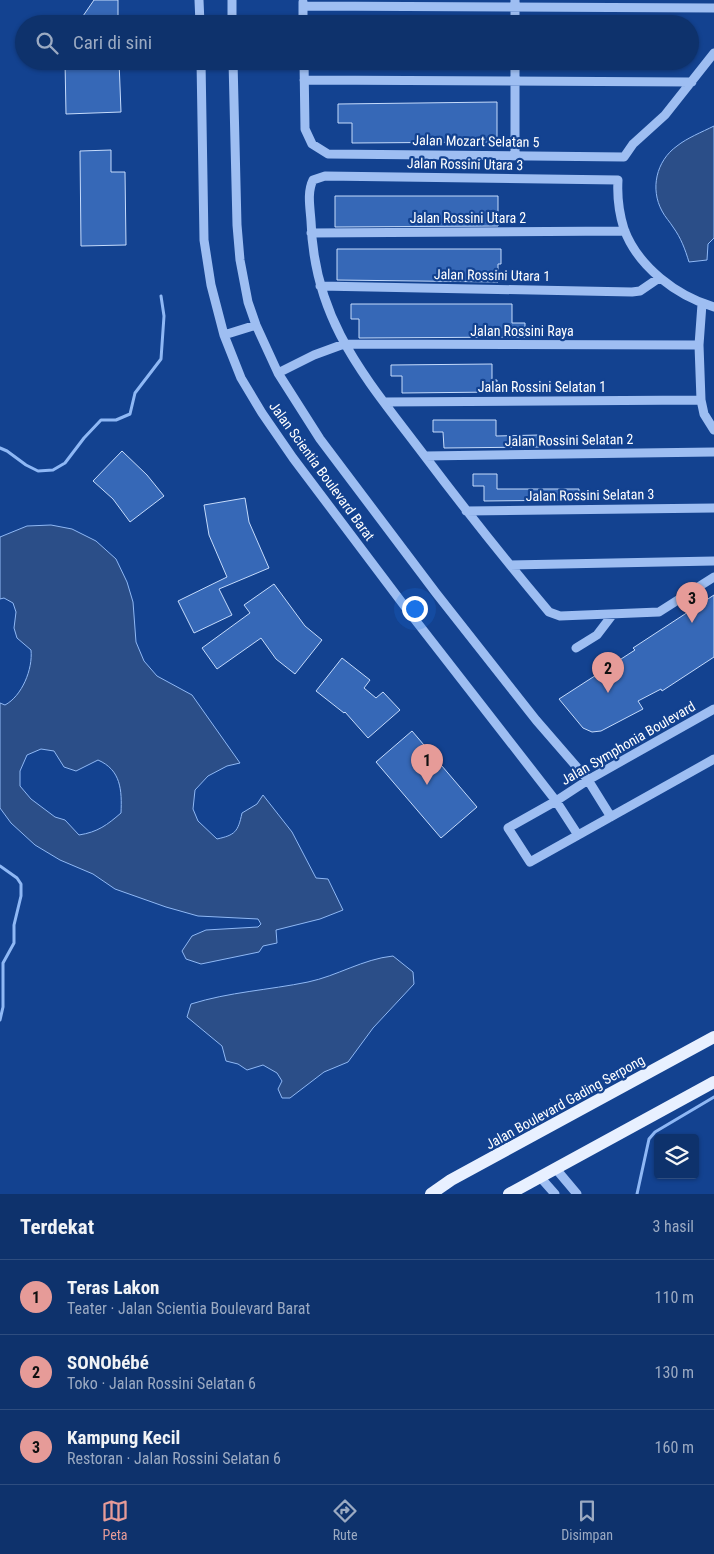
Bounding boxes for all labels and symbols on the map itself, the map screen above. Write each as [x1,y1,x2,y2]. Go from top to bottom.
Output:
street label: Jalan Mozart Selatan 5 [412,132,540,150]
street label: Jalan Rossini Utara 3 [407,155,523,173]
street label: Jalan Rossini Utara 2 [410,210,526,226]
street label: Jalan Rossini Utara 1 [434,266,550,284]
street label: Jalan Rossini Raya [470,323,574,339]
street label: Jalan Rossini Selatan 1 [478,379,606,395]
street label: Jalan Scientia Boulevard Barat [266,398,378,544]
street label: Jalan Rossini Selatan 2 [505,431,633,449]
street label: Jalan Rossini Selatan 3 [526,486,654,504]
pin: 3 [676,582,708,623]
your location [402,596,428,622]
pin: 2 [592,652,624,693]
street label: Jalan Symphonia Boulevard [558,698,698,788]
pin: 1 [411,744,443,785]
street label: Jalan Boulevard Gading Serpong [483,1052,647,1152]

